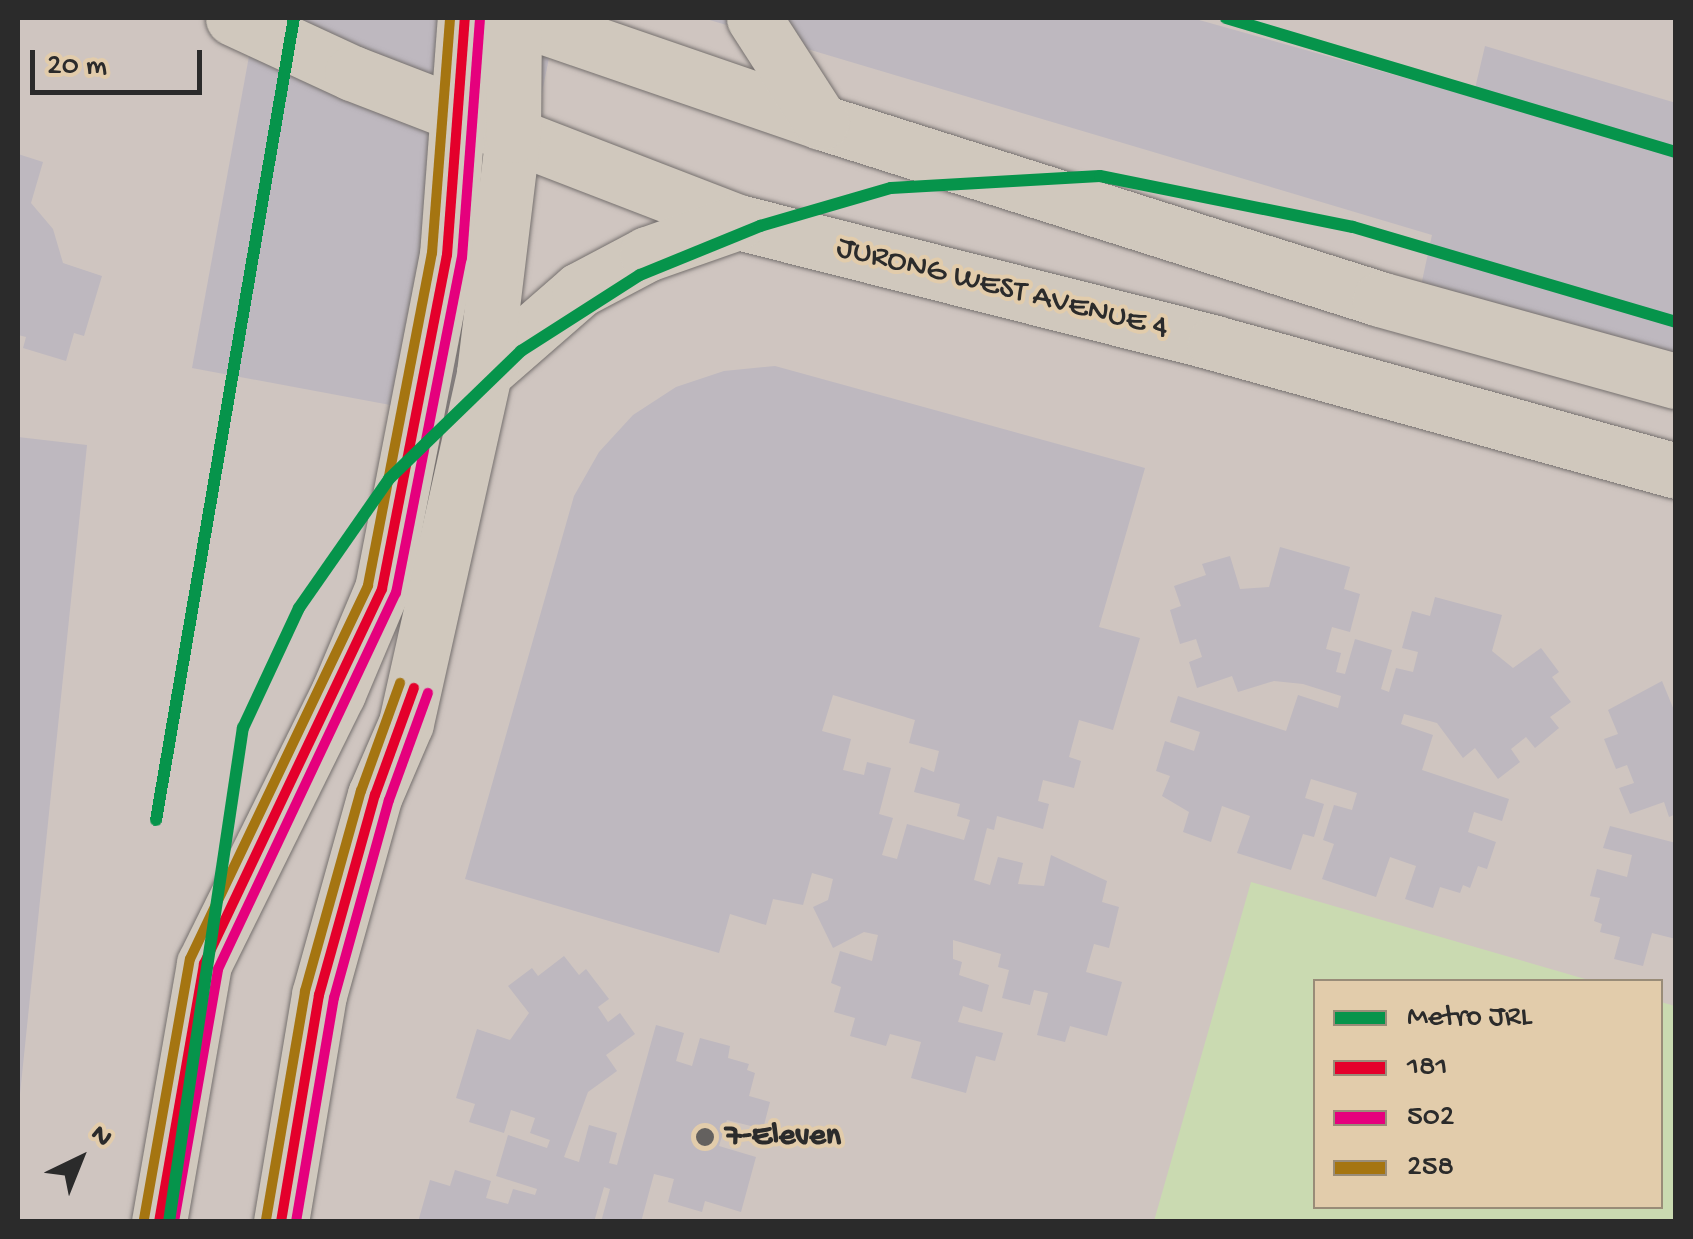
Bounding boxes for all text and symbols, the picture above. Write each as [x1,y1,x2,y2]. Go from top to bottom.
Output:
scale bar [35,30,208,92]
text: 20 m [47,50,107,85]
street label: JURONG WEST AVENUE 4 [832,229,1172,349]
legend [1313,979,1663,1209]
text: Metro JRL [1407,1001,1531,1036]
text: 181 [1407,1051,1448,1086]
text: 502 [1407,1101,1455,1136]
north arrow [30,1109,130,1209]
text: N [83,1118,119,1155]
place label: 7-Eleven [725,1118,841,1156]
marker: 7-Eleven [694,1126,716,1148]
text: 258 [1407,1151,1454,1186]

